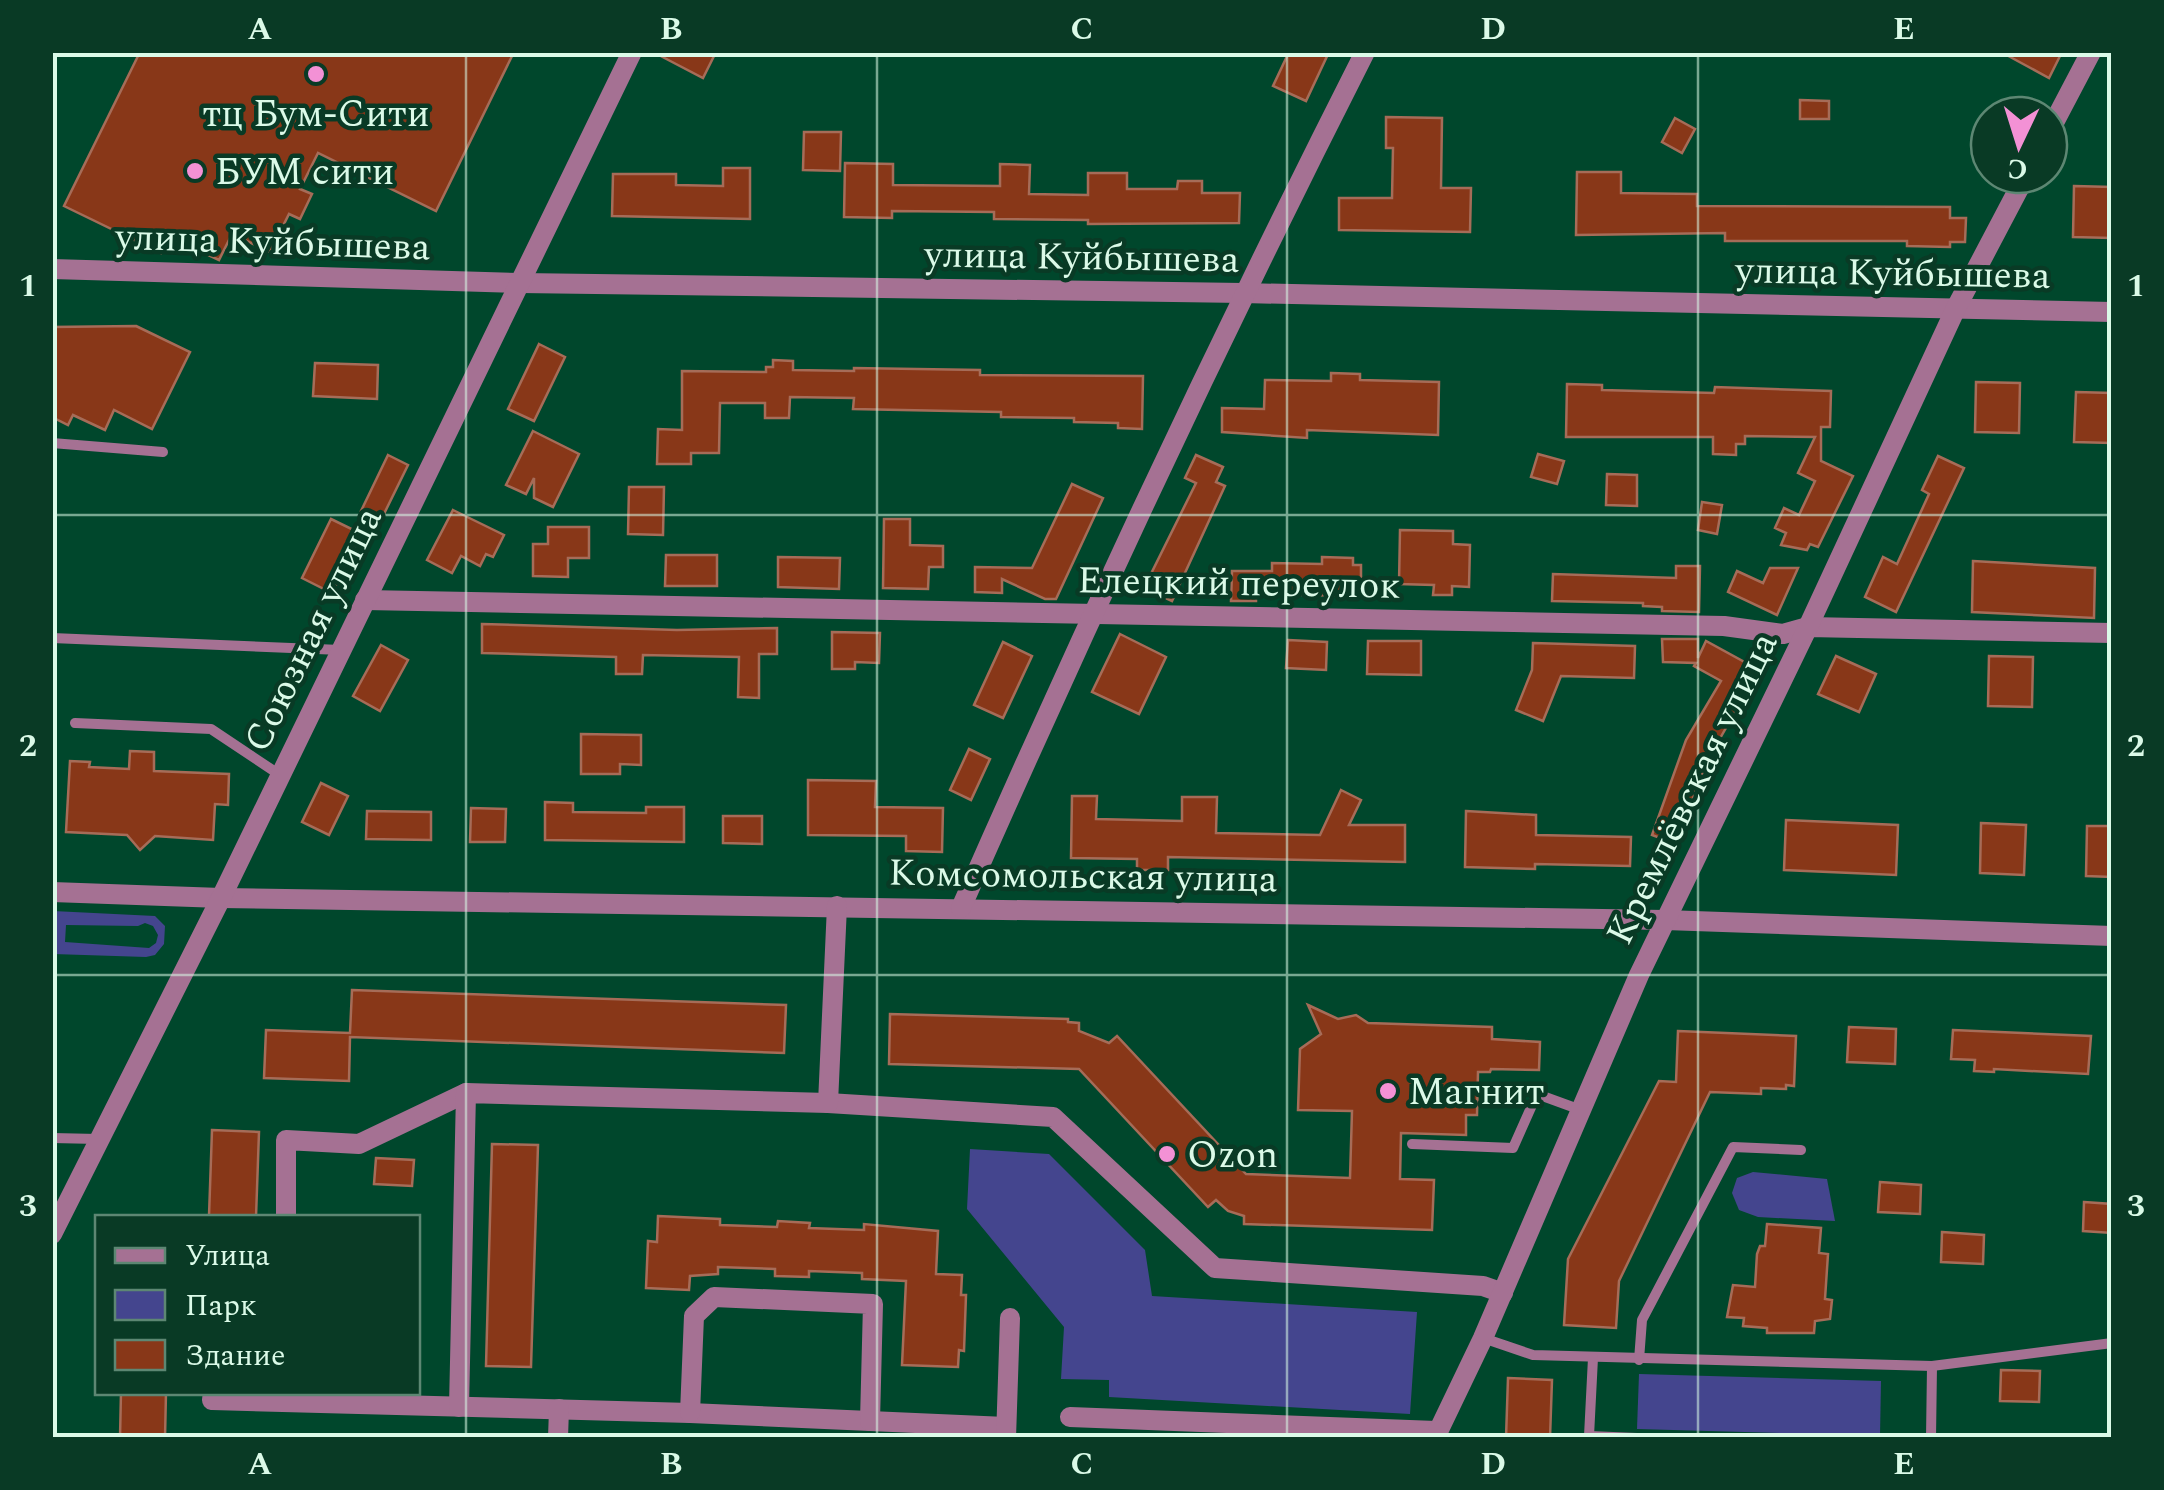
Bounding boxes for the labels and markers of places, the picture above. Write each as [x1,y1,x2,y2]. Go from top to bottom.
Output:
marker: тц Бум-Сити [305,63,327,85]
place label: тц Бум-Сити [202,86,430,144]
place label: БУМ сити [215,144,394,202]
marker: БУМ сити [184,160,206,182]
place label: Магнит [1408,1064,1544,1122]
marker: Магнит [1377,1080,1399,1102]
place label: Ozon [1187,1127,1278,1185]
marker: Ozon [1156,1143,1178,1165]

